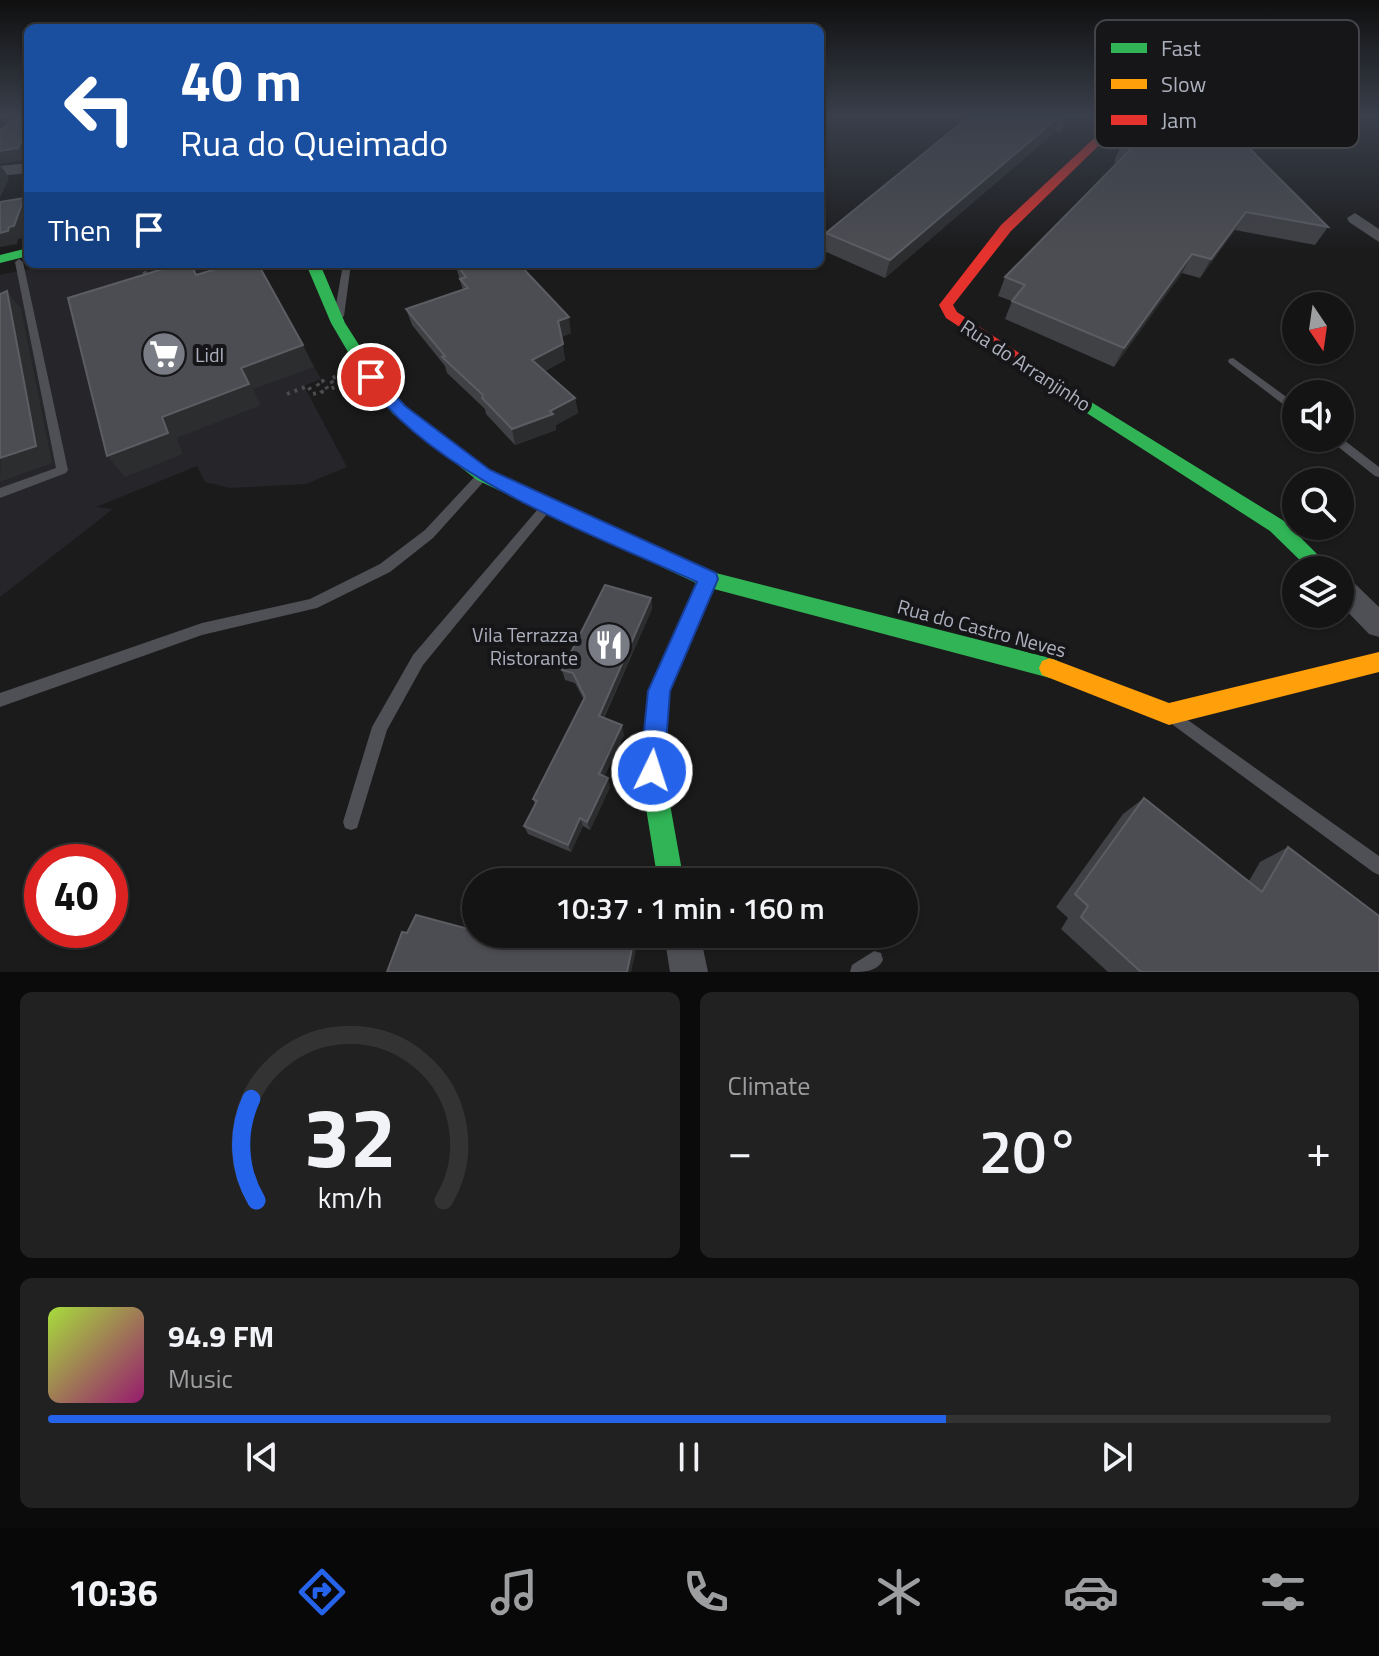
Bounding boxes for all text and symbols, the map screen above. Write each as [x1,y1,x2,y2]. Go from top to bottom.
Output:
legend [1095,20,1359,148]
text: Fast [1161,31,1201,65]
text: 40 m [180,38,302,123]
icon: left [48,56,152,160]
text: Slow [1161,67,1207,101]
text: Jam [1161,103,1197,137]
text: Rua do Queimado [180,115,448,170]
text: Then [48,207,111,253]
icon: arrive [127,208,171,252]
north arrow [1282,292,1354,364]
map controls [1282,292,1354,628]
street label: Rua do Arranjinho [955,311,1097,419]
supermarket icon: Lidl [140,330,188,378]
place label: Lidl [195,339,224,370]
pin [337,343,405,411]
icon: arrive [349,355,393,399]
button: sound [1282,380,1354,452]
button: search [1282,468,1354,540]
button: layers [1282,556,1354,628]
street label: Rua do Castro Neves [894,591,1070,665]
place label: Vila Terrazza Ristorante [472,619,578,673]
restaurant icon: Vila Terrazza Ristorante [585,621,633,669]
position arrow [610,729,694,813]
speed limit sign: 40 [24,844,128,948]
text: 10:37 · 1 min · 160 m [555,885,825,931]
text: Climate [728,1066,810,1105]
text: 32 [303,1073,396,1199]
text: 20° [979,1105,1080,1196]
text: − [728,1117,752,1184]
text: + [1306,1117,1331,1184]
text: km/h [317,1176,382,1219]
text: 94.9 FM [168,1313,274,1359]
text: Music [168,1359,233,1398]
icon: previous [240,1435,284,1479]
icon: pause [667,1435,711,1479]
icon: next [1095,1435,1139,1479]
icon: directions [294,1564,350,1620]
icon: music [486,1564,542,1620]
icon: phone [678,1564,734,1620]
icon: climate [871,1564,927,1620]
icon: car [1063,1564,1119,1620]
icon: filters [1255,1564,1311,1620]
text: 10:36 [68,1565,158,1620]

